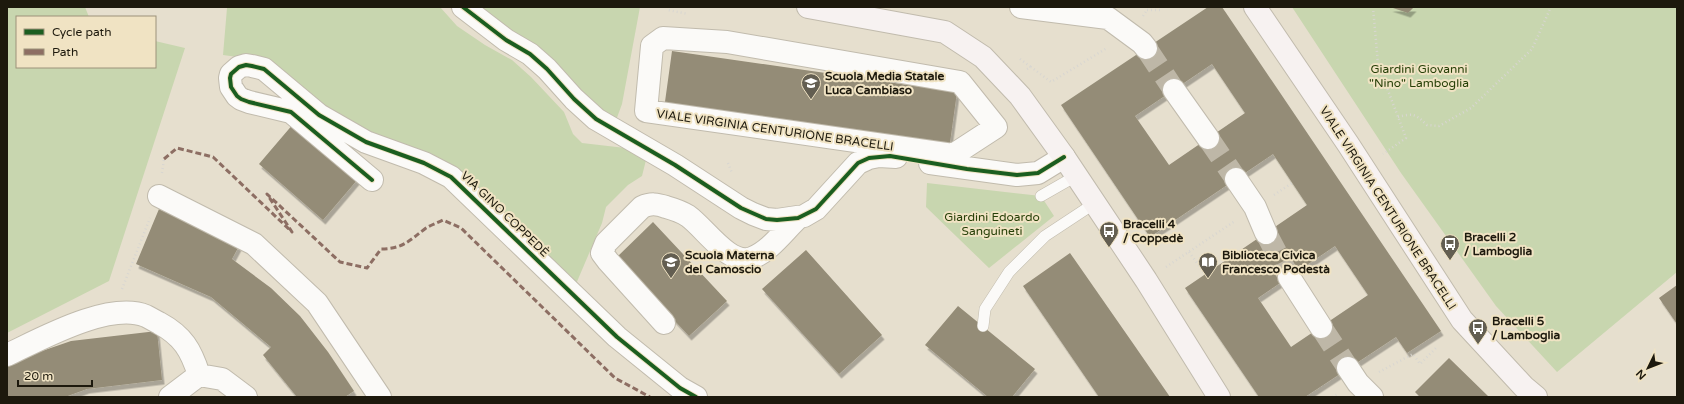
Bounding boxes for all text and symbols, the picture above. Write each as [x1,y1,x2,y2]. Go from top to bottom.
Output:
legend [16,16,156,68]
text: Cycle path [52,25,111,39]
text: Path [52,45,78,59]
park label: Giardini Giovanni "Nino" Lamboglia [1369,62,1469,90]
place label: Scuola Media Statale Luca Cambiaso [825,69,945,97]
school or university icon: Scuola Media Statale Luca Cambiaso [800,72,822,100]
street label: VIALE VIRGINIA CENTURIONE BRACELLI [1317,104,1459,312]
street label: VIALE VIRGINIA CENTURIONE BRACELLI [656,106,894,154]
street label: VIA GINO COPPEDÈ [458,168,552,260]
park label: Giardini Edoardo Sanguineti [944,210,1040,238]
place label: Bracelli 4 / Coppedè [1123,217,1183,246]
bus stop icon: Bracelli 4 / Coppedè [1098,220,1120,248]
place label: Bracelli 2 / Lamboglia [1464,230,1533,259]
bus stop icon: Bracelli 2 / Lamboglia [1439,233,1461,261]
place label: Scuola Materna del Camoscio [685,248,775,276]
place label: Biblioteca Civica Francesco Podestà [1222,248,1330,276]
school or university icon: Scuola Materna del Camoscio [660,251,682,279]
library icon: Biblioteca Civica Francesco Podestà [1197,251,1219,279]
place label: Bracelli 5 / Lamboglia [1492,314,1561,343]
bus stop icon: Bracelli 5 / Lamboglia [1467,317,1489,345]
north arrow [1628,348,1668,388]
scale bar [18,362,92,388]
text: N [1633,367,1649,382]
text: 20 m [24,369,53,383]

